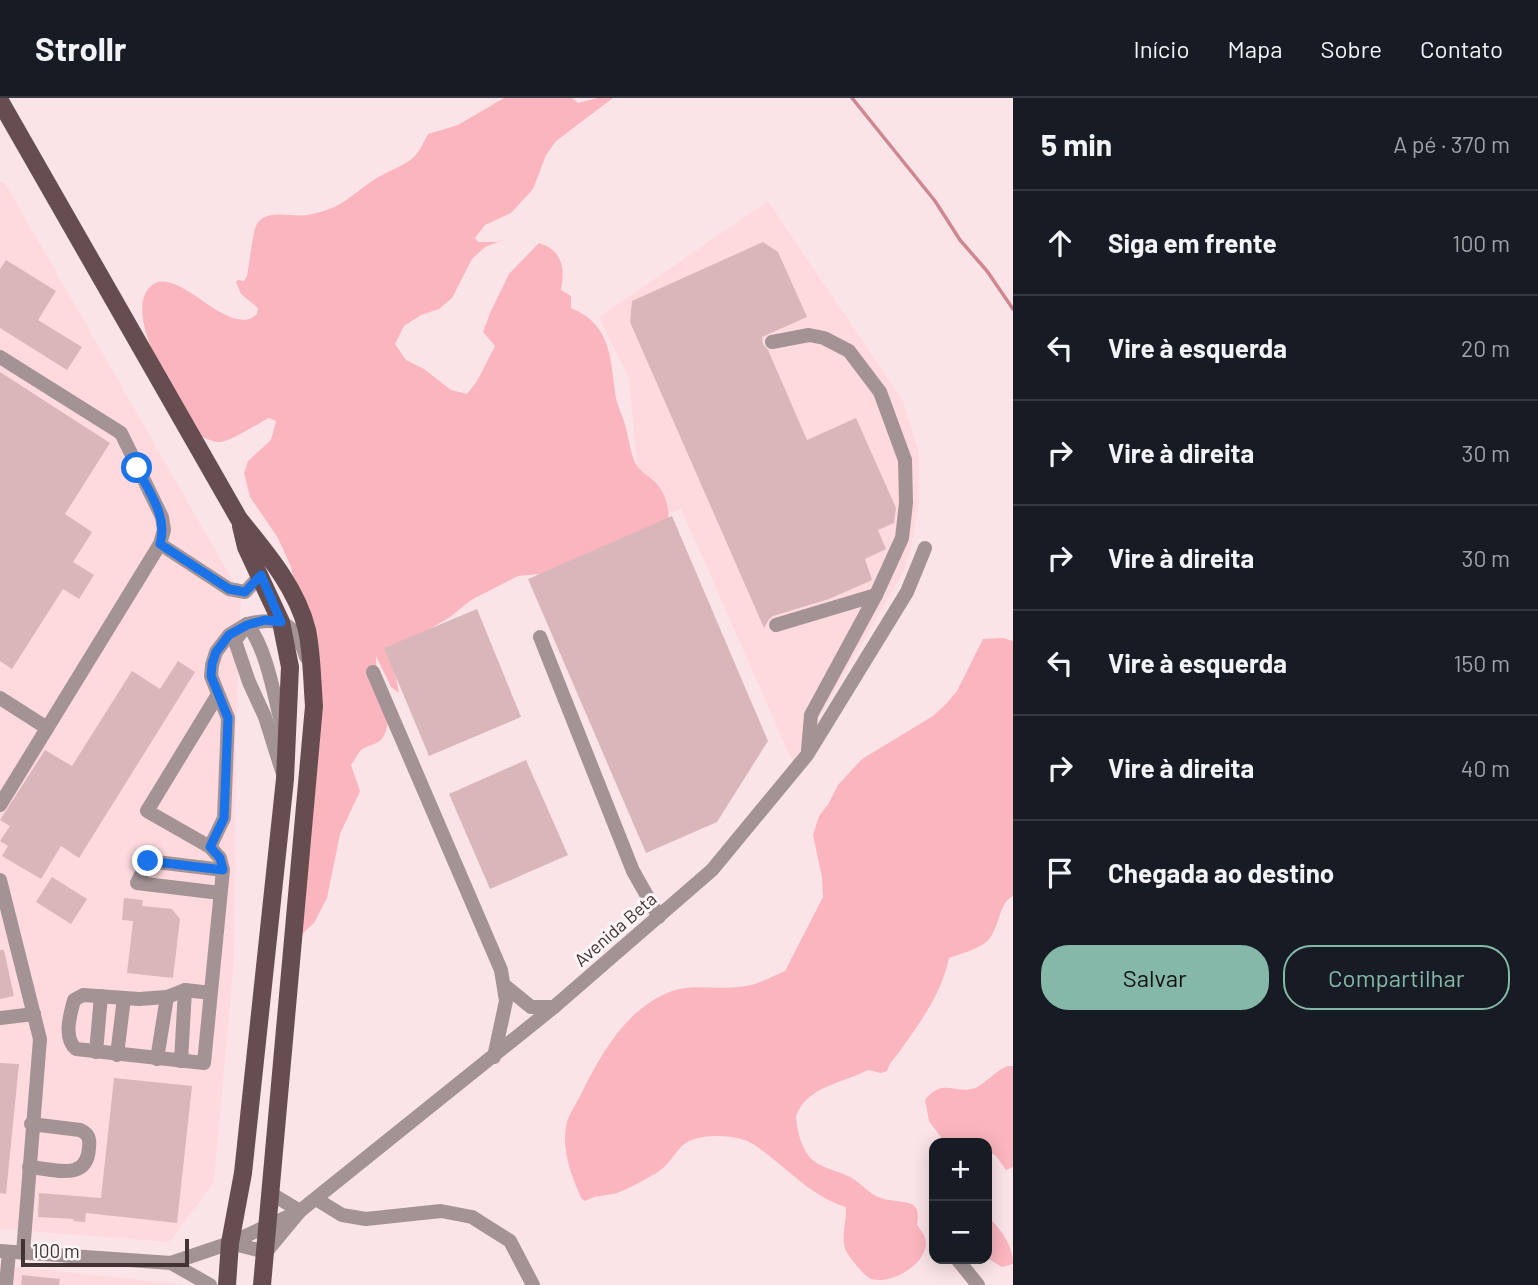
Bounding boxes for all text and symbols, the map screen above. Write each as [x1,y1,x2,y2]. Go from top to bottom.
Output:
text: Strollr [35,28,127,68]
text: Início [1134,34,1190,63]
text: Mapa [1228,34,1282,63]
text: Sobre [1320,34,1382,63]
text: Contato [1420,34,1503,63]
text: 5 min [1041,126,1112,162]
text: A pé · 370 m [1393,130,1510,158]
icon: ahead [1041,224,1079,262]
text: Siga em frente [1108,227,1277,258]
text: 100 m [1452,229,1510,257]
icon: left [1041,329,1079,367]
text: Vire à esquerda [1108,332,1287,363]
text: 20 m [1461,334,1510,362]
icon: right [1041,434,1079,472]
text: Vire à direita [1108,437,1254,468]
text: 30 m [1462,439,1510,467]
route start [121,452,152,483]
icon: right [1041,539,1079,577]
text: Vire à direita [1108,542,1254,573]
text: 30 m [1462,544,1510,572]
icon: left [1041,644,1079,682]
text: Vire à esquerda [1108,647,1287,678]
text: 150 m [1454,649,1510,677]
icon: right [1041,749,1079,787]
text: Vire à direita [1108,752,1254,783]
text: 40 m [1461,754,1510,782]
route end [132,845,163,876]
icon: arrive [1041,854,1079,892]
text: Chegada ao destino [1108,857,1334,888]
street label: Avenida Beta [569,887,661,971]
button: Salvar [1041,945,1269,1010]
button: Compartilhar [1283,945,1510,1010]
map controls [929,1138,992,1264]
button: + [929,1138,992,1201]
button: − [929,1201,992,1264]
scale bar [21,1236,189,1268]
text: 100 m [32,1239,80,1262]

